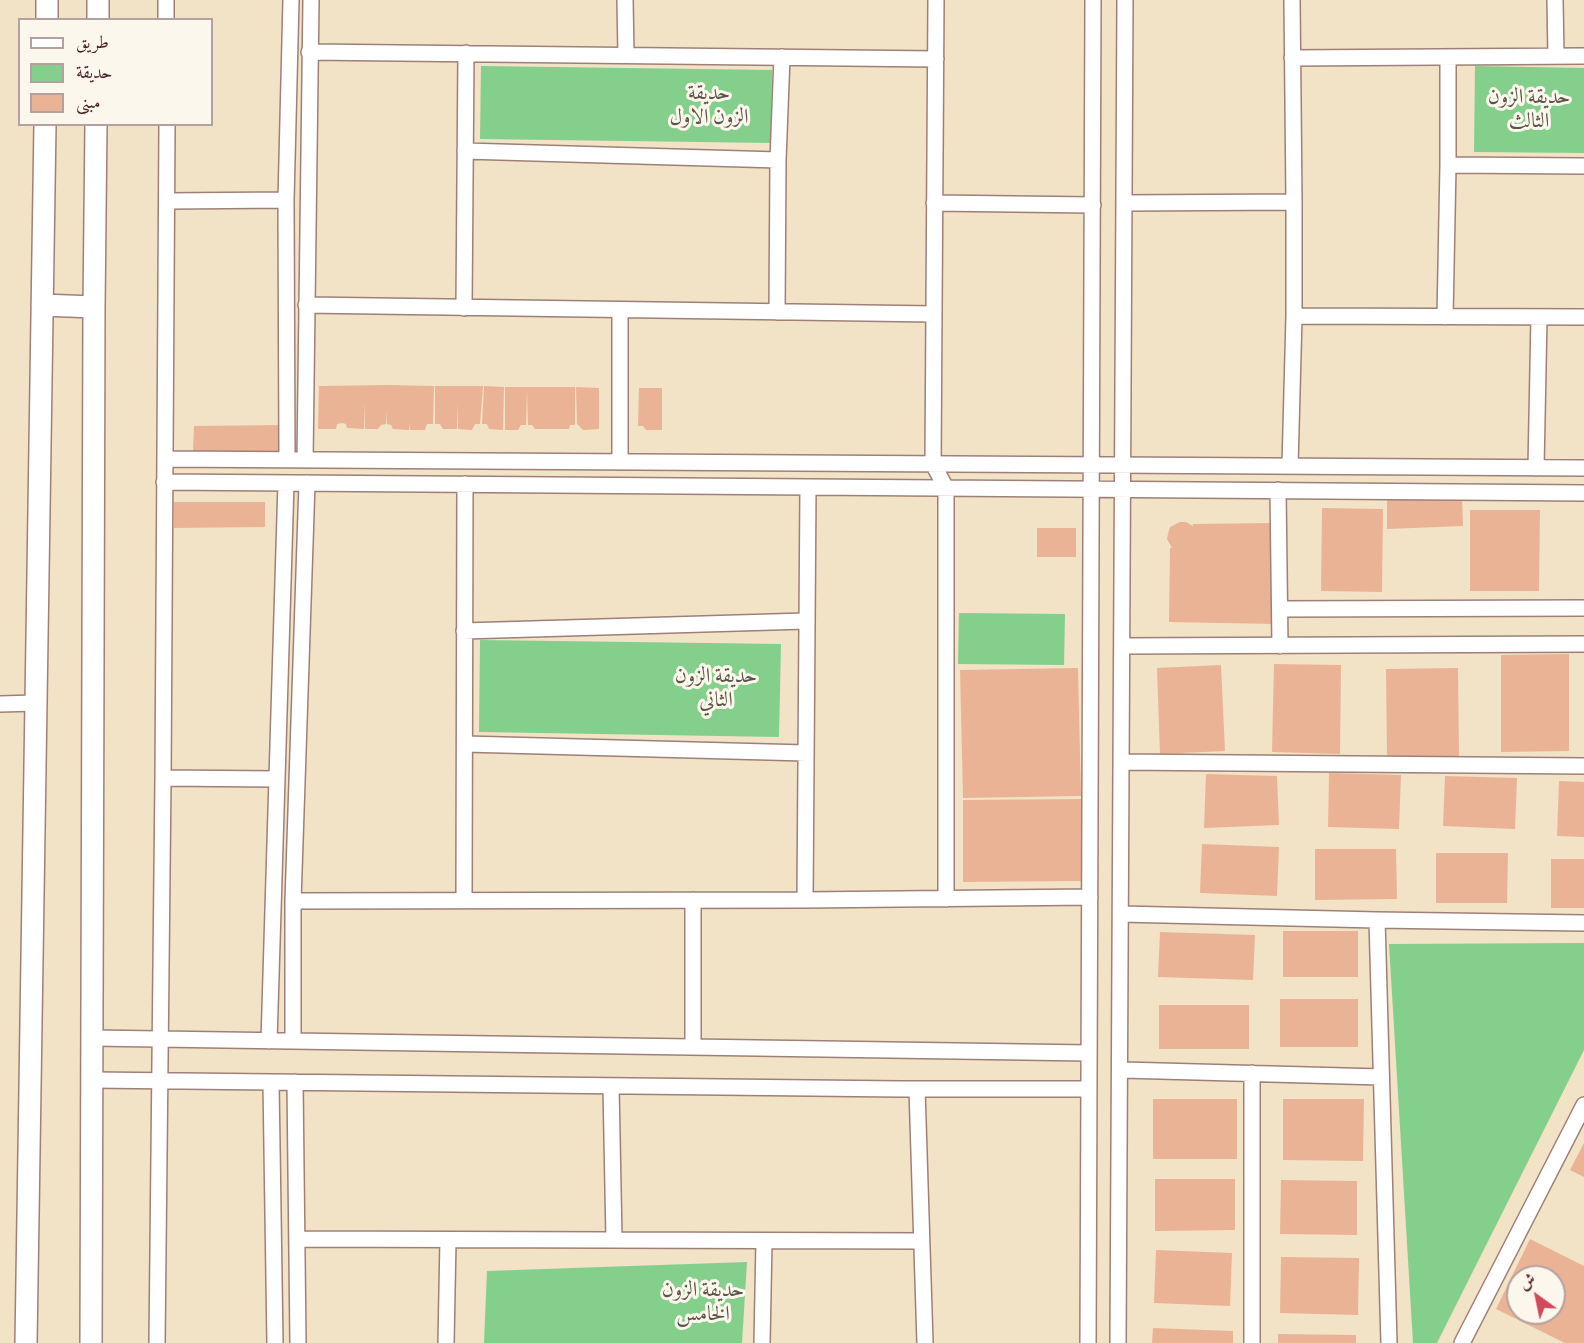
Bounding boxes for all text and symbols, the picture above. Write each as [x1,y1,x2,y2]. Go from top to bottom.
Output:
legend [18,18,213,126]
text: طريق [76,31,109,54]
text: حديقة [76,61,112,84]
park label: حديقة الزون الاول [669,81,749,131]
park label: حديقة الزون الثالث [1488,85,1570,135]
text: مبنى [76,91,101,114]
park label: حديقة الزون الثاني [675,664,757,714]
north arrow [1506,1265,1566,1325]
text: ش [1515,1269,1539,1294]
park label: حديقة الزون الخامس [662,1278,744,1328]

